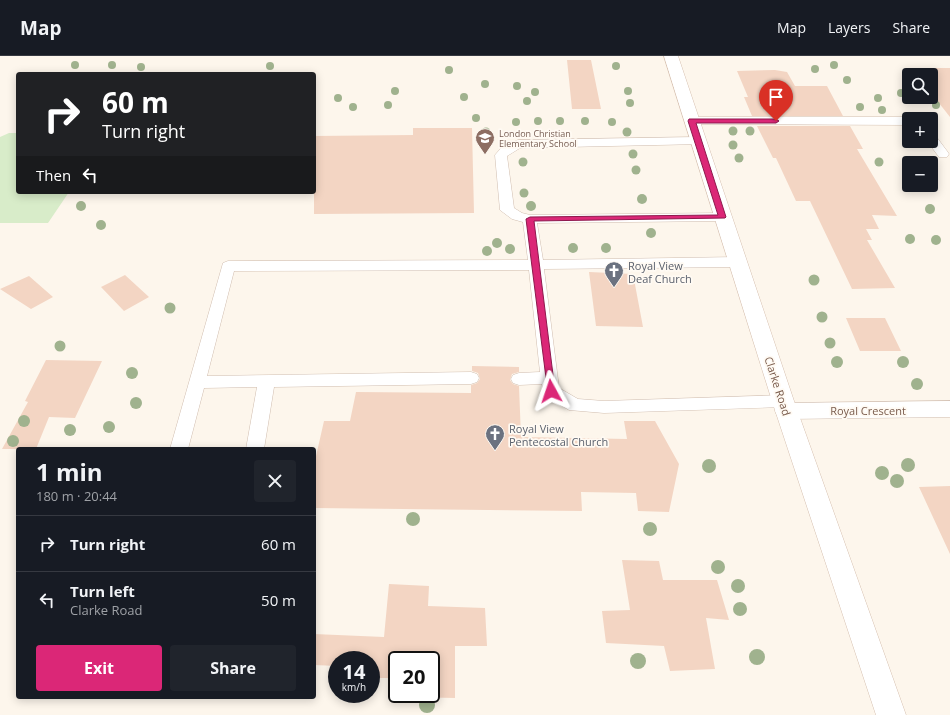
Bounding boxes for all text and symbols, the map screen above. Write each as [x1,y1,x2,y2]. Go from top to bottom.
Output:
text: Map [20,15,61,41]
text: Map [777,18,806,37]
text: Layers [828,18,870,37]
text: Share [892,18,930,37]
map controls [902,68,938,192]
button: search [902,68,938,104]
pin [759,80,793,121]
text: 60 m [102,83,169,121]
icon: arrive [765,86,787,108]
icon: right [36,88,88,140]
button: + [902,112,938,148]
text: Turn right [102,119,185,143]
school or university icon: London Christian Elementary School [474,127,496,155]
place label: London Christian Elementary School [499,127,577,150]
button: − [902,156,938,192]
icon: left [79,164,101,186]
text: Then [36,165,71,185]
place label: Royal View Deaf Church [628,258,692,286]
church icon: Royal View Deaf Church [603,260,625,288]
street label: Clarke Road [761,354,795,418]
position arrow [530,370,572,412]
street label: Royal Crescent [830,403,906,418]
place label: Royal View Pentecostal Church [509,421,608,449]
church icon: Royal View Pentecostal Church [484,423,506,451]
text: 1 min [36,455,103,488]
button: close [254,460,296,502]
text: 180 m · 20:44 [36,487,117,505]
icon: right [36,533,58,555]
text: Turn right [70,534,145,554]
text: 60 m [261,534,296,554]
text: Turn left [70,581,135,601]
icon: left [36,589,58,611]
text: 50 m [261,590,296,610]
text: Clarke Road [70,601,143,619]
button: Exit [36,645,162,691]
button: Share [170,645,296,691]
speed limit sign: 20 [388,651,440,703]
text: 14 [343,658,365,685]
text: km/h [342,680,366,694]

